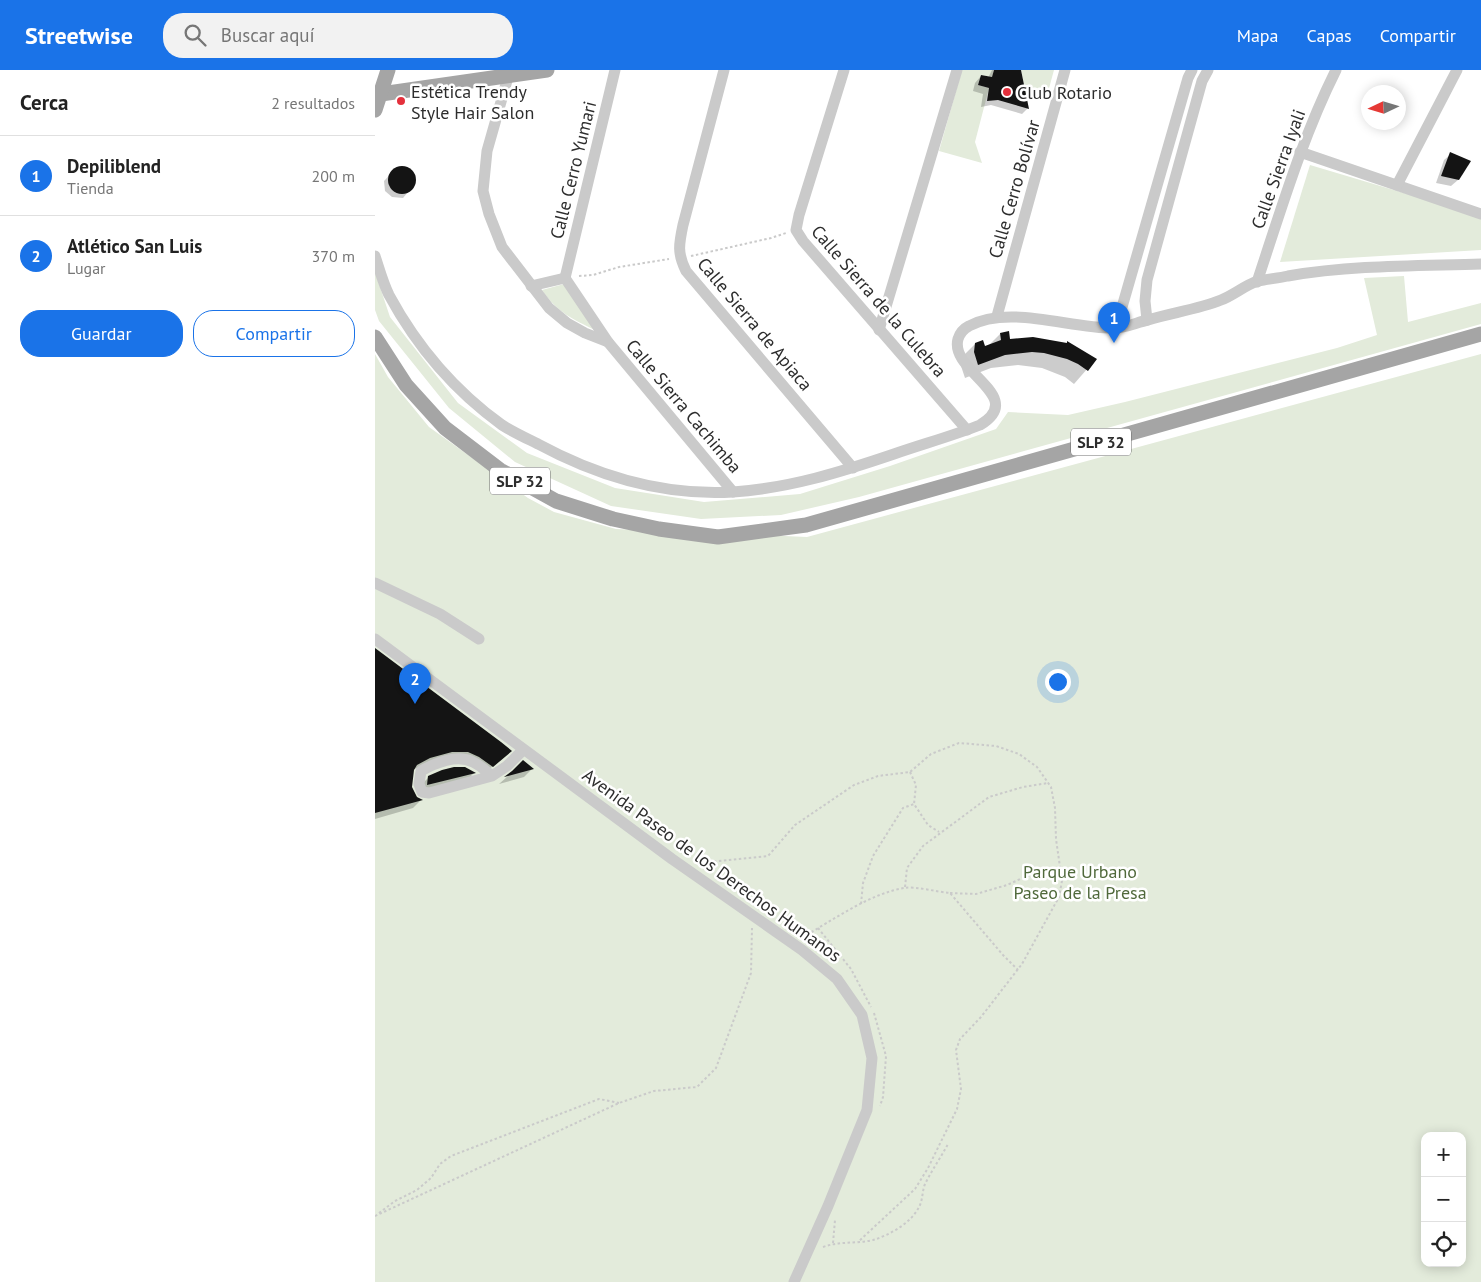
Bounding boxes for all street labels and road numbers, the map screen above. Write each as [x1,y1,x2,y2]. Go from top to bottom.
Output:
street label: Calle Cerro Yumari [545,99,601,241]
street label: Calle Sierra Iyali [1246,106,1310,232]
street label: Calle Cerro Bolívar [983,117,1045,261]
street label: Calle Sierra de la Culebra [807,220,951,382]
street label: Calle Sierra de Apiaca [693,253,817,395]
street label: Calle Sierra Cachimba [621,334,747,478]
road number: SLP 32 [1071,428,1131,456]
road number: SLP 32 [490,468,550,494]
street label: Avenida Paseo de los Derechos Humanos [578,763,846,967]

